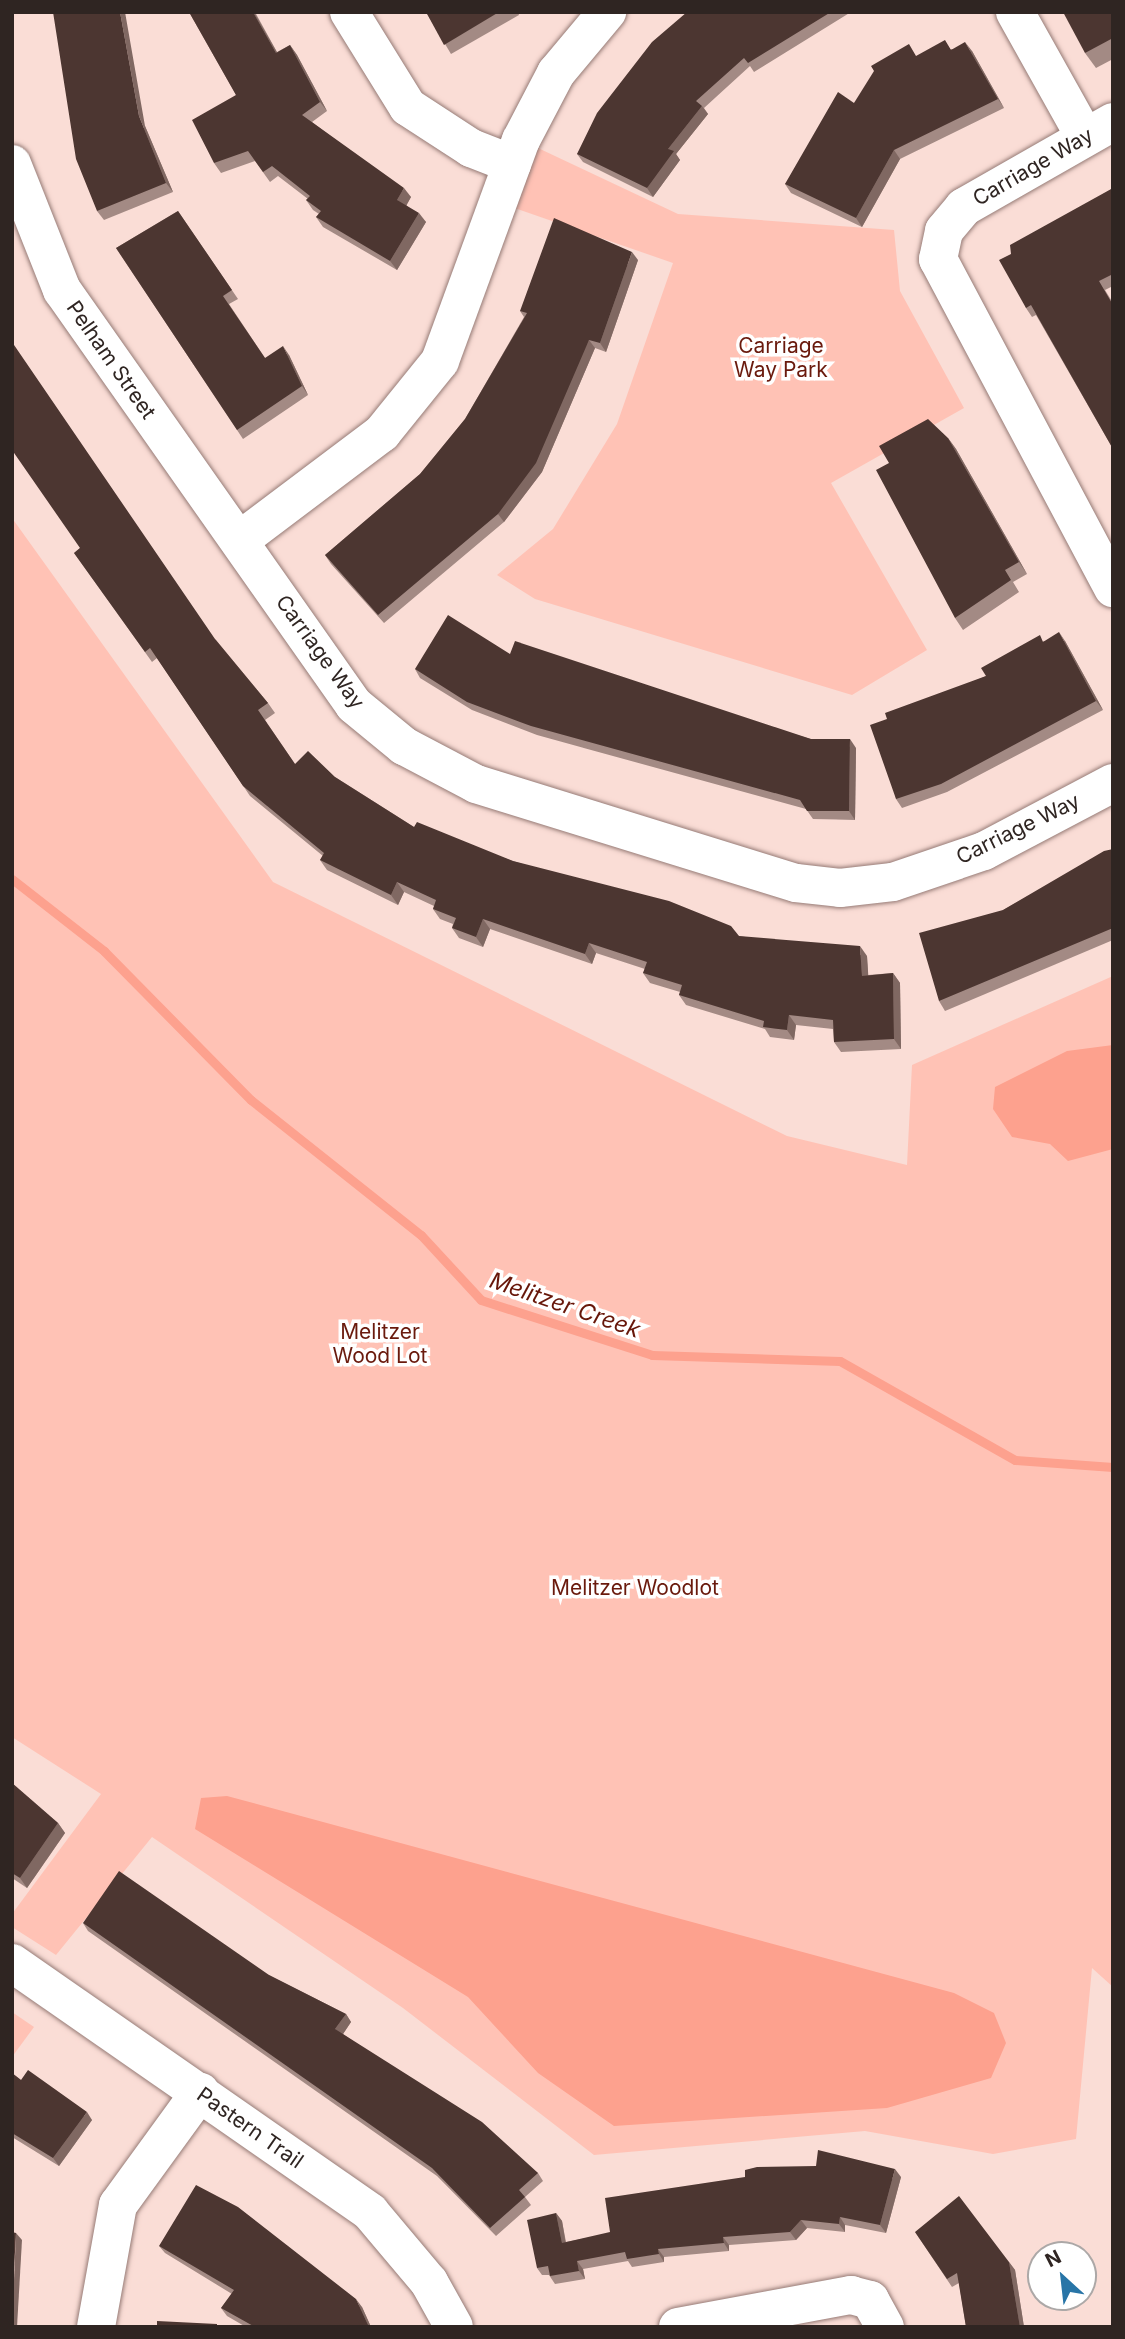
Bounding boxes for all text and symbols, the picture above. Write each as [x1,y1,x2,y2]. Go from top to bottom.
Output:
street label: Carriage Way [968,122,1098,212]
street label: Pelham Street [61,296,161,424]
park label: Carriage Way Park [734,333,828,383]
street label: Carriage Way [270,590,370,714]
street label: Carriage Way [952,788,1084,870]
water label: Melitzer Creek [486,1266,644,1344]
park label: Melitzer Wood Lot [333,1319,427,1369]
park label: Melitzer Woodlot [551,1575,719,1601]
street label: Pastern Trail [192,2082,308,2174]
north arrow [1027,2241,1097,2311]
text: N [1041,2245,1065,2272]

